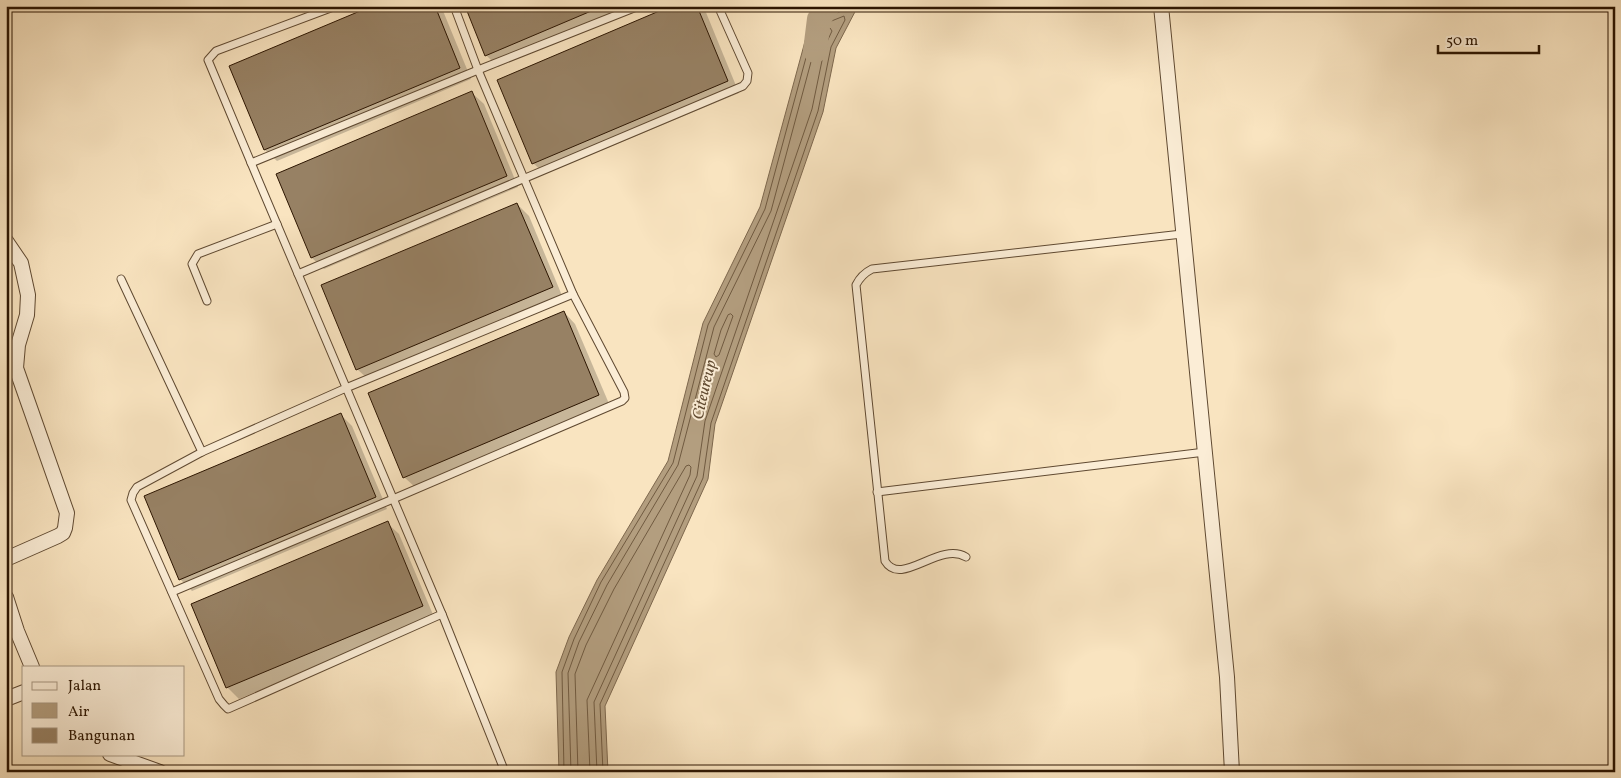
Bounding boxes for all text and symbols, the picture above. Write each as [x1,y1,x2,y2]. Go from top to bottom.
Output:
scale bar [1438,22,1540,54]
text: 50 m [1446,31,1478,52]
water label: Citeureup [688,358,723,422]
legend [22,666,185,756]
text: Jalan [68,676,101,697]
text: Air [68,702,89,723]
text: Bangunan [68,726,135,747]

